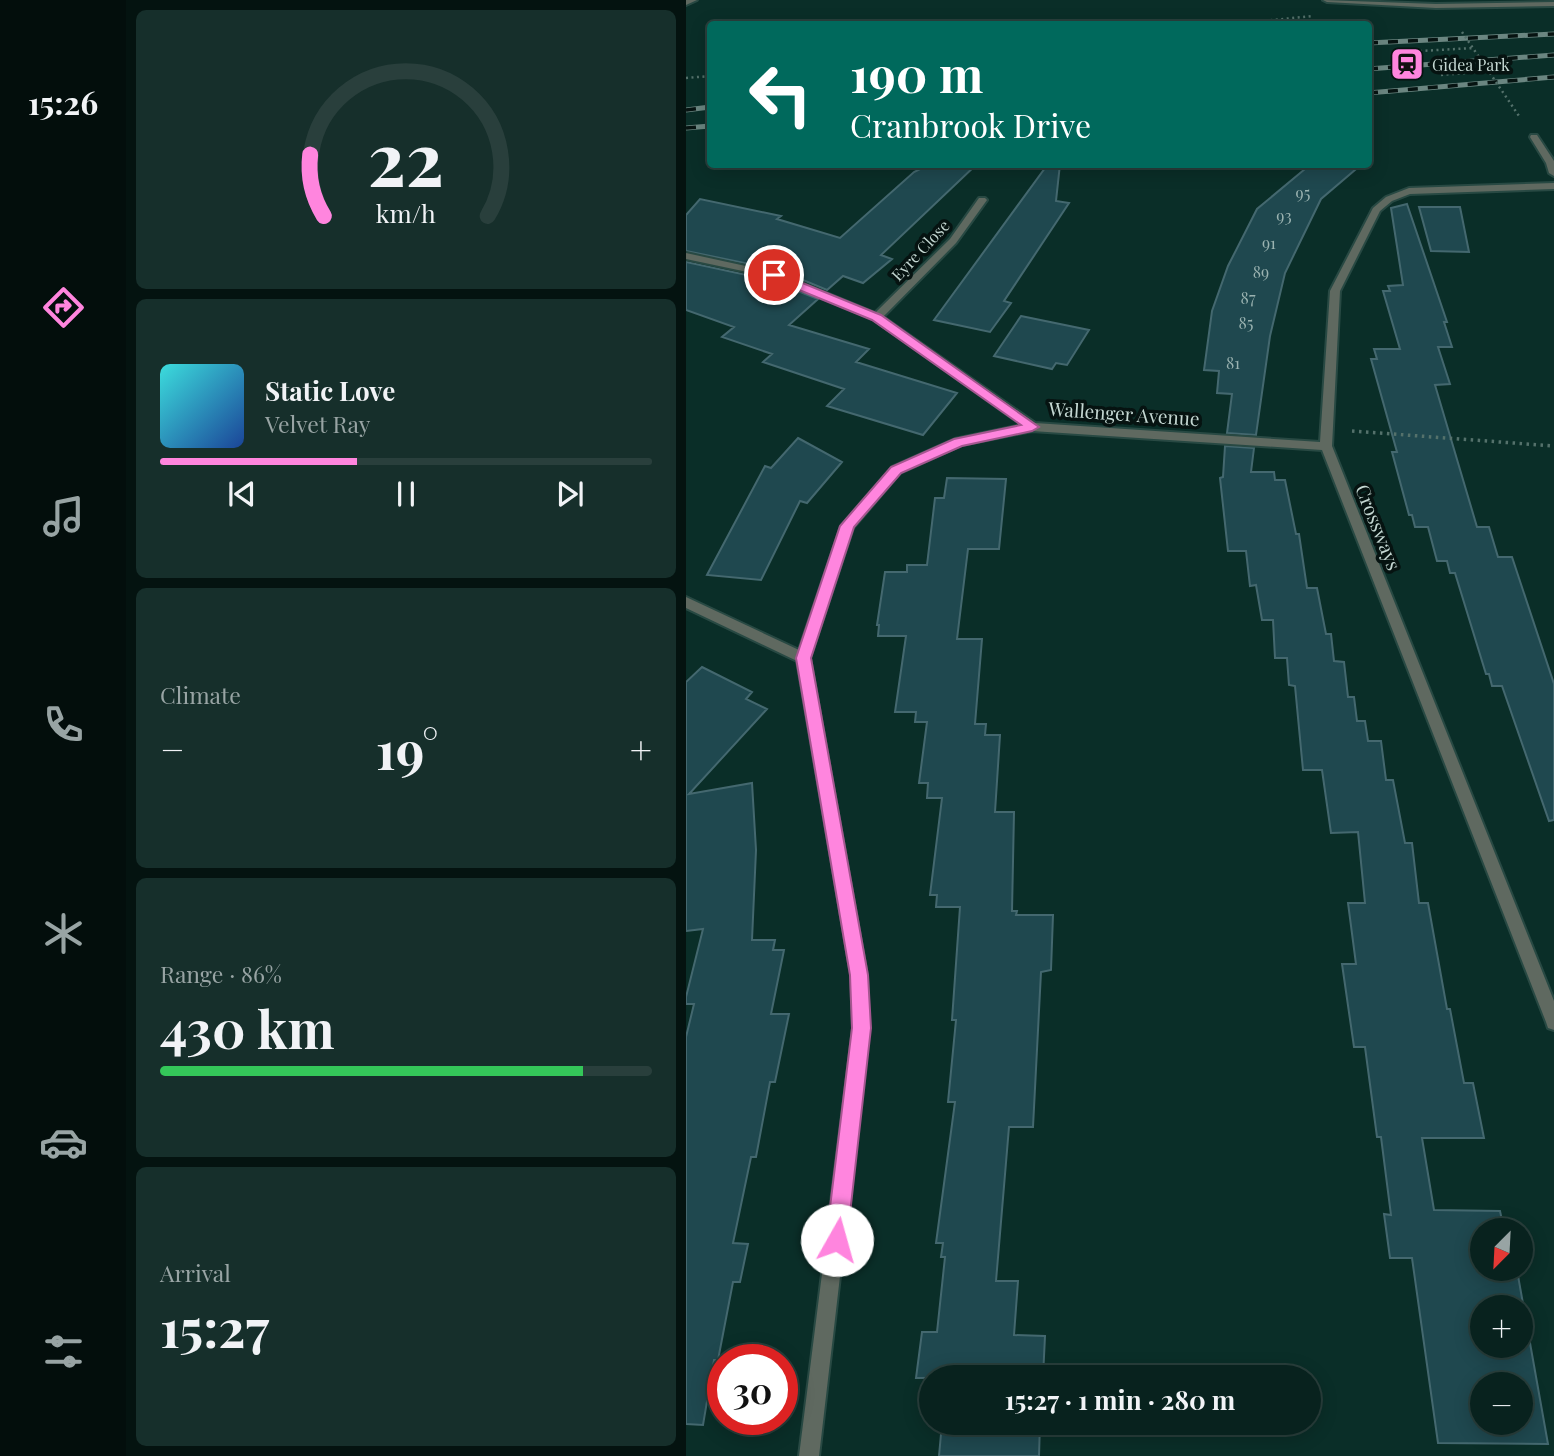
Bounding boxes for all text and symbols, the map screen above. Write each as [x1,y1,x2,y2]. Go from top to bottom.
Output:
text: 190 m [850,40,983,105]
station icon: Gidea Park [1388,45,1426,83]
icon: left [735,49,826,140]
place label: Gidea Park [1432,54,1510,75]
text: 15:26 [28,80,98,123]
text: Cranbrook Drive [850,103,1091,146]
text: 22 [368,107,444,204]
house number: 95 [1296,182,1310,203]
text: km/h [376,195,436,228]
house number: 93 [1276,205,1292,226]
street label: Eyre Close [886,215,954,285]
house number: 91 [1262,232,1276,253]
pin [744,245,804,305]
icon: arrive [755,256,793,294]
house number: 89 [1253,261,1269,282]
icon: directions [39,283,88,332]
house number: 87 [1241,287,1256,308]
house number: 85 [1239,312,1253,333]
house number: 81 [1226,352,1240,373]
text: Static Love [265,373,395,408]
street label: Wallenger Avenue [1047,395,1200,431]
text: Velvet Ray [265,408,370,439]
icon: previous [223,475,261,513]
icon: pause [387,475,425,513]
icon: next [551,475,589,513]
street label: Crossways [1350,480,1408,574]
icon: music [39,492,88,541]
text: Climate [160,679,241,710]
icon: phone [39,700,88,749]
text: 19° [376,714,439,783]
text: − [160,723,185,774]
text: + [630,723,652,774]
icon: climate [39,909,88,958]
text: Range · 86% [160,958,282,989]
text: 430 km [160,993,334,1062]
icon: car [39,1118,88,1167]
position arrow [800,1203,874,1277]
north arrow [1470,1218,1533,1281]
map controls [1470,1218,1533,1435]
text: Arrival [160,1257,231,1288]
text: 15:27 [160,1292,269,1361]
button: + [1470,1295,1533,1358]
icon: filters [39,1327,88,1376]
speed limit sign: 30 [707,1344,798,1435]
button: − [1470,1372,1533,1435]
text: 15:27 · 1 min · 280 m [1005,1382,1235,1417]

